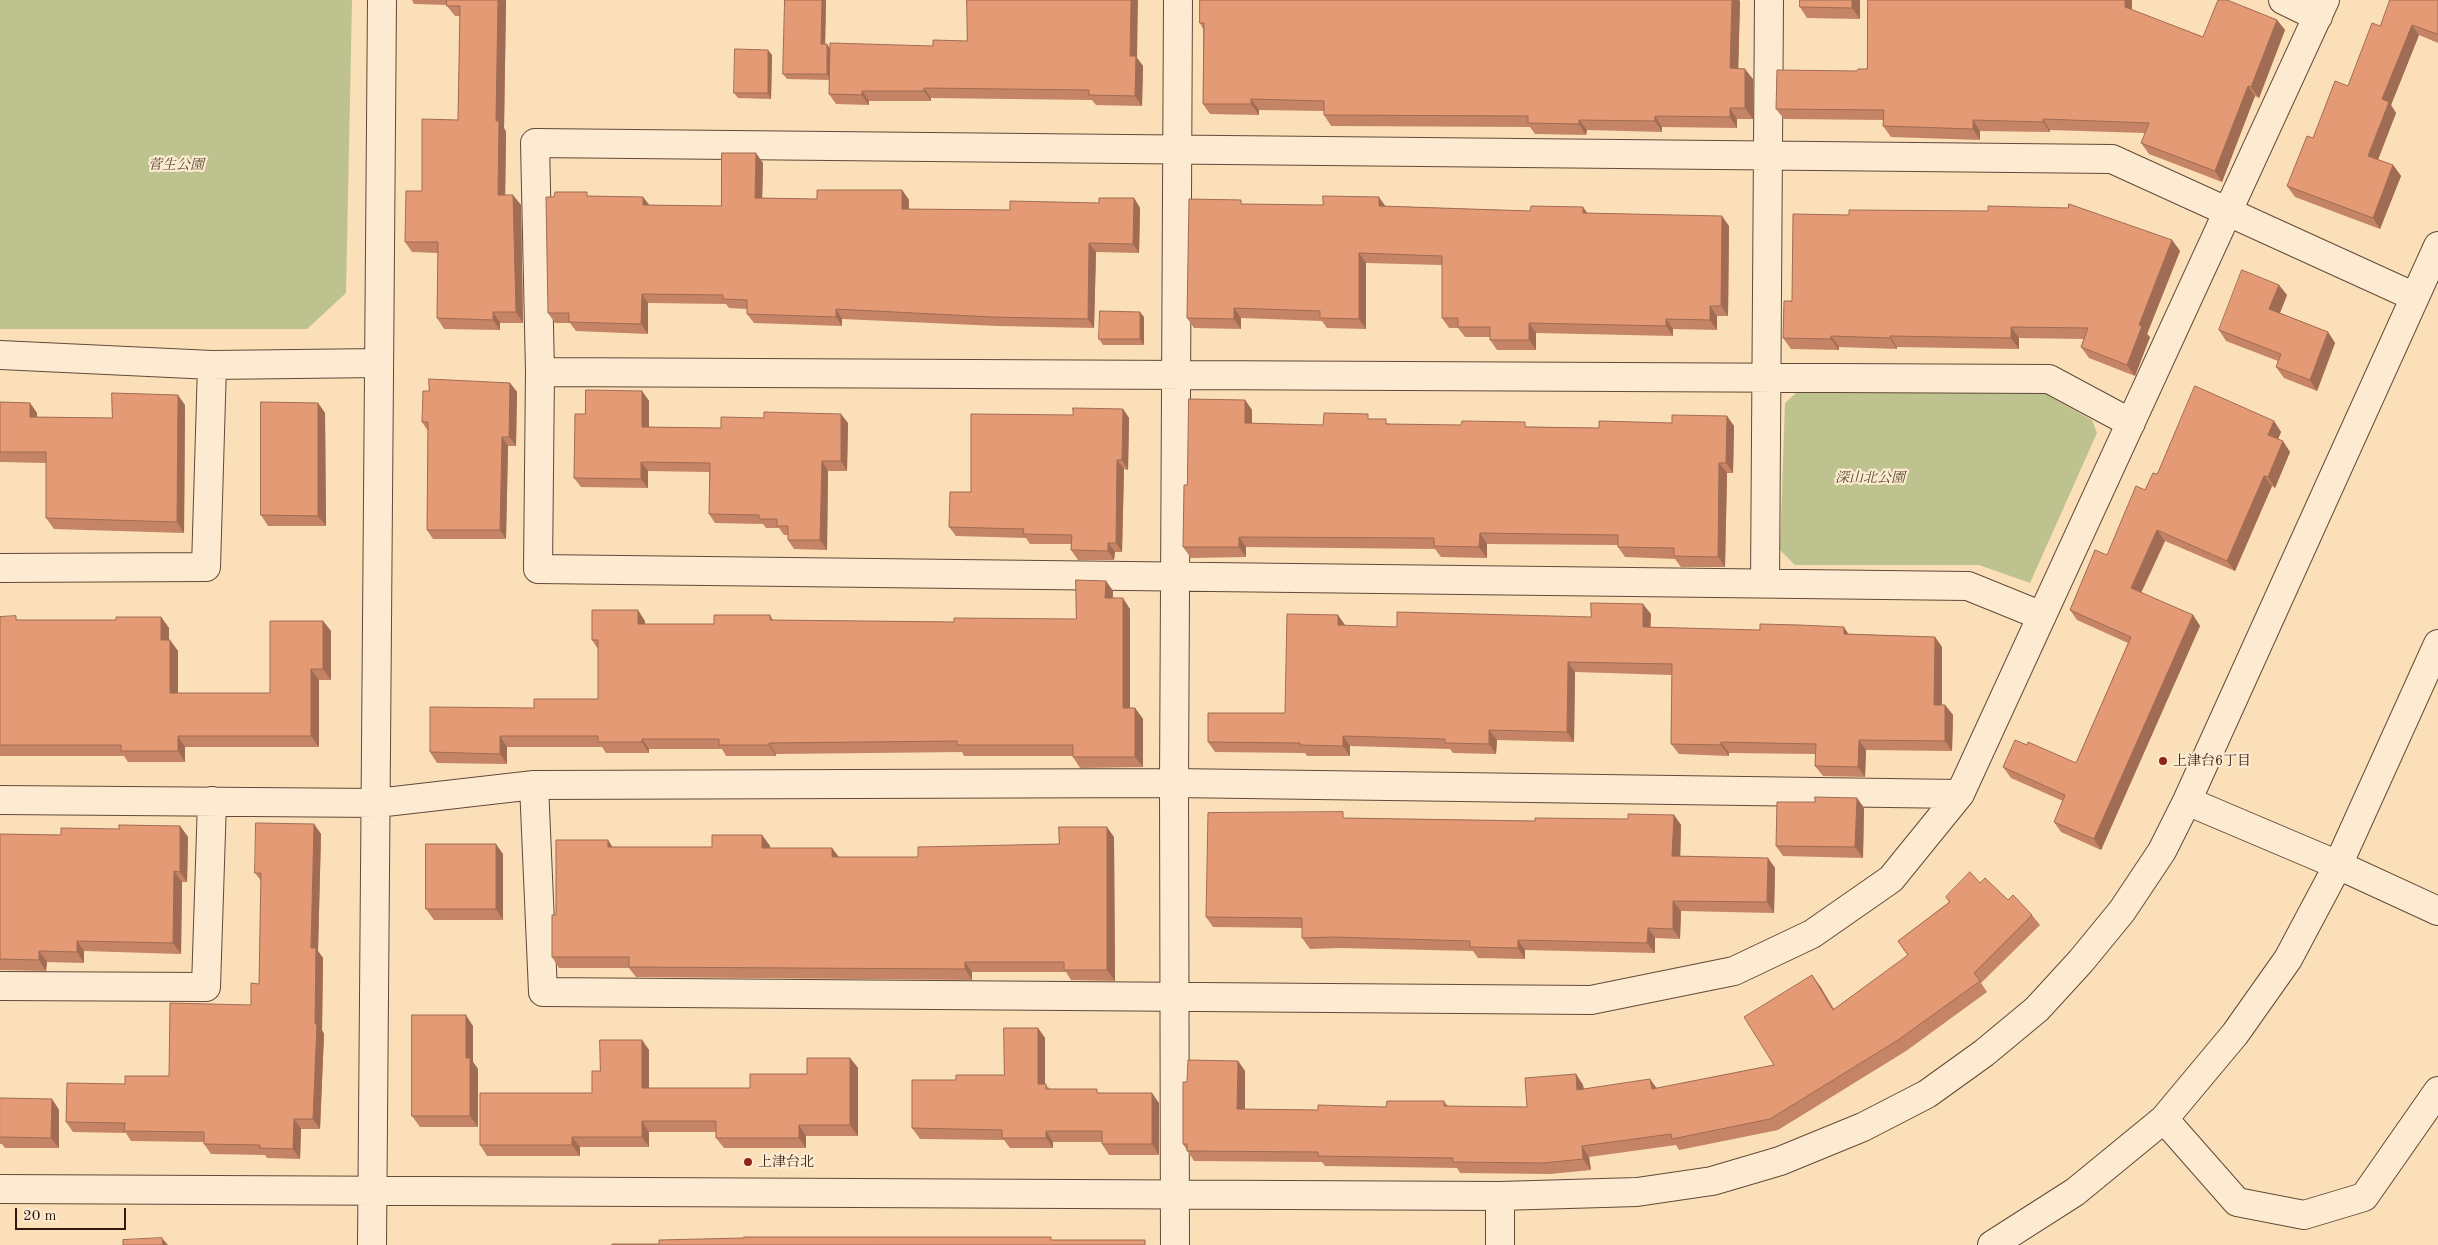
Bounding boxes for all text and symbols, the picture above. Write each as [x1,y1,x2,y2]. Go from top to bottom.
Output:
park label: 菅生公園 [148,157,204,173]
park label: 深山北公園 [1835,470,1905,486]
place label: 上津台6丁目 [2173,753,2251,769]
marker: 上津台6丁目 [2157,755,2169,767]
place label: 上津台北 [758,1154,814,1170]
marker: 上津台北 [742,1156,754,1168]
scale bar [18,1198,129,1230]
text: 20 m [23,1209,57,1224]

